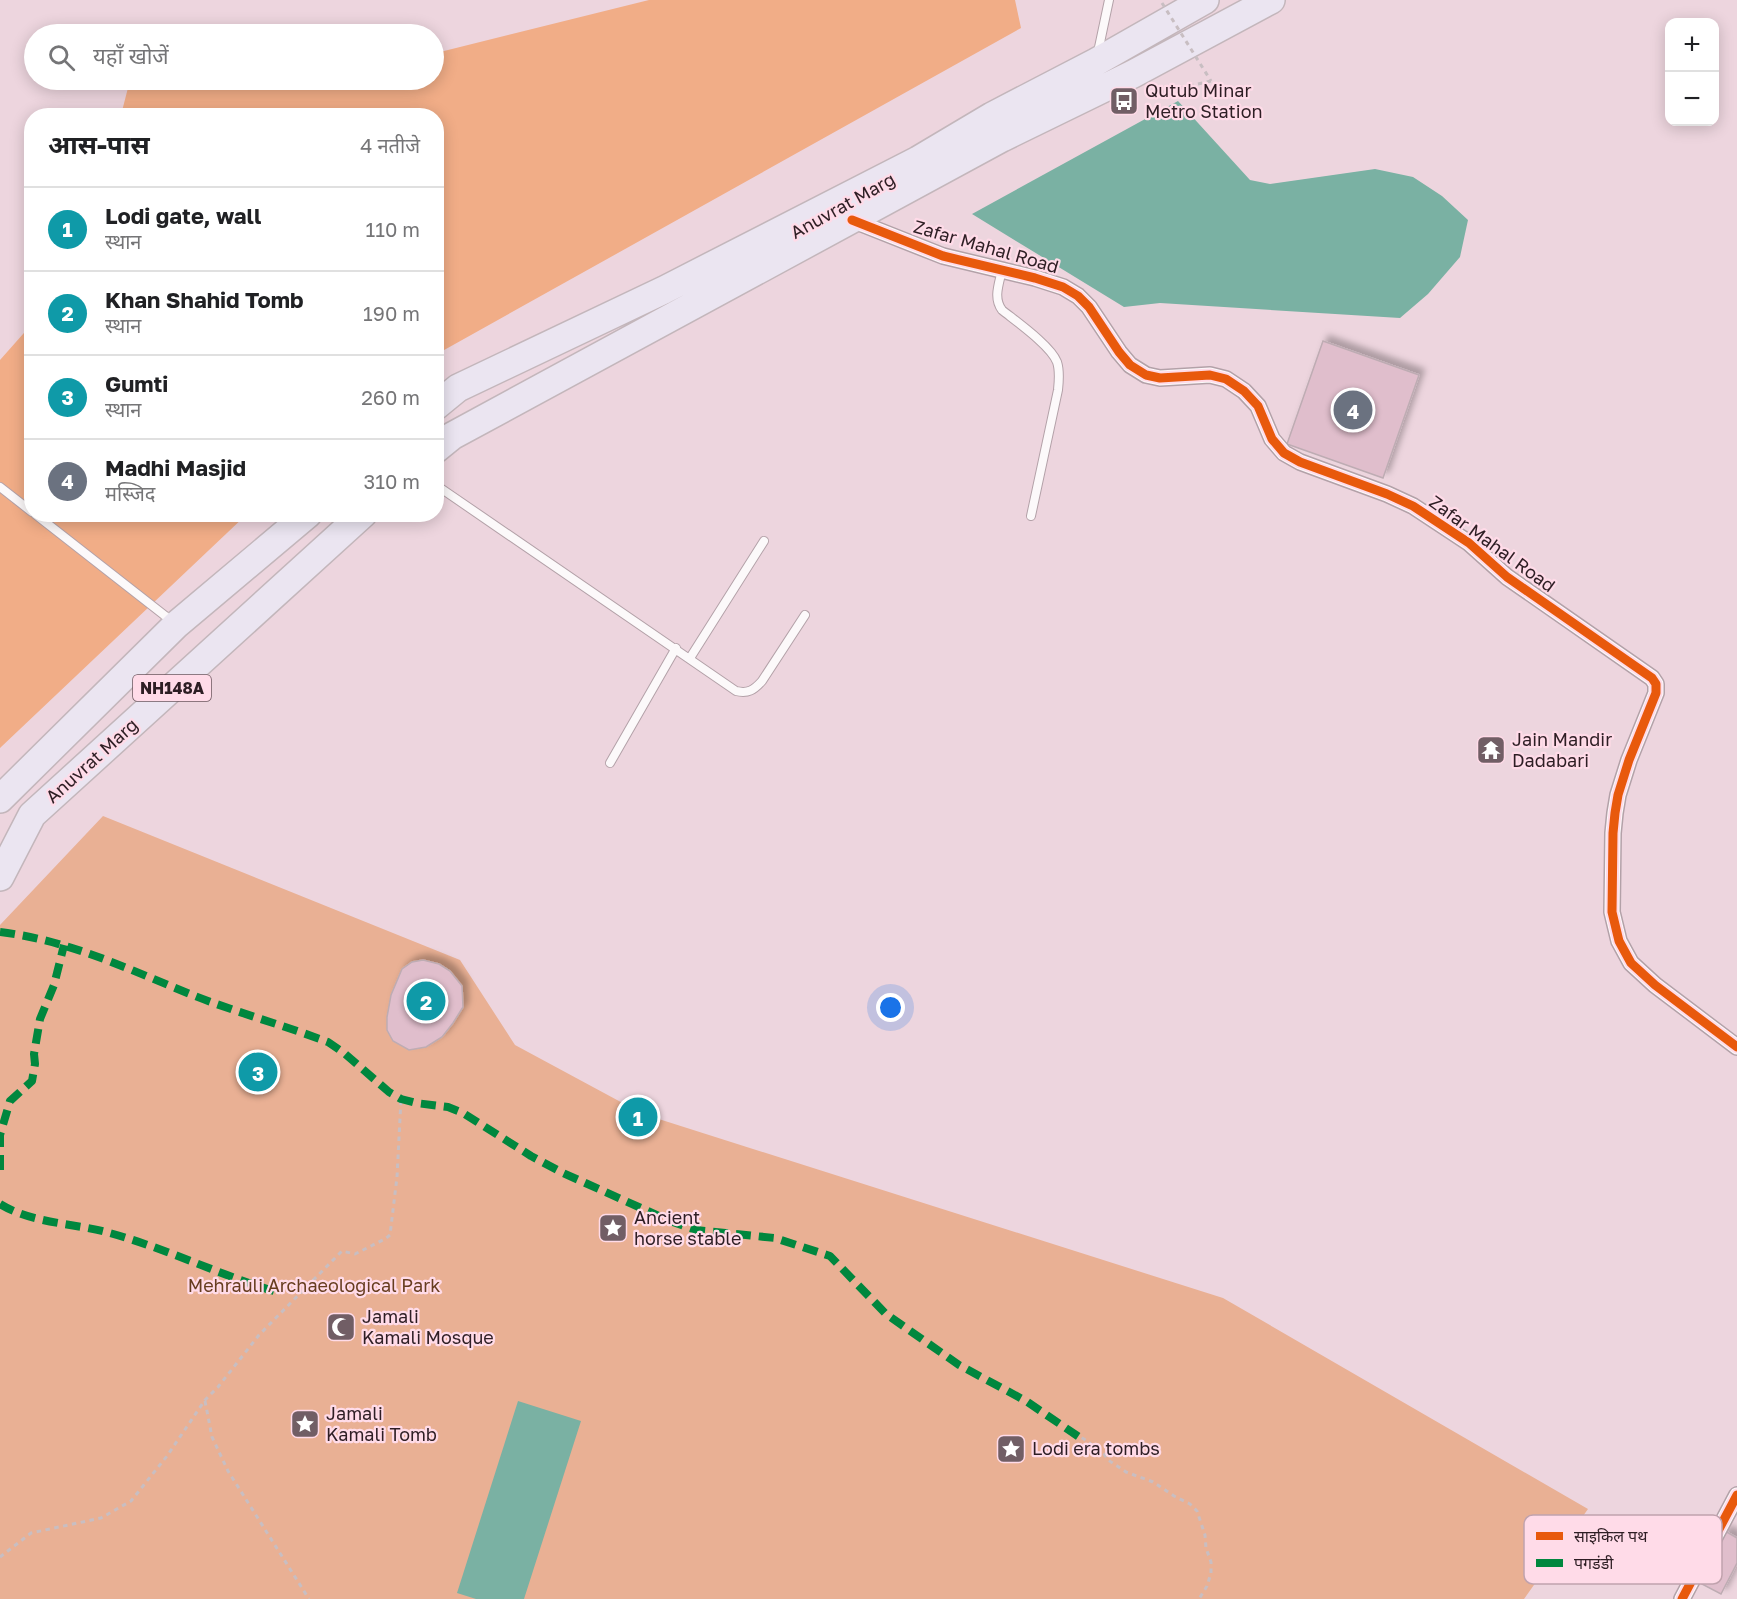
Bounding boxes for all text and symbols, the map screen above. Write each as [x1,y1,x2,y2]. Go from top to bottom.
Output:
map controls [1665,18,1719,126]
button: + [1665,18,1719,72]
search box [24,24,444,90]
icon: search [45,41,78,74]
text: यहाँ खोजें [93,42,169,69]
button: − [1665,72,1719,126]
place label: Qutub Minar Metro Station [1145,79,1263,122]
bus stop icon: Qutub Minar Metro Station [1108,85,1140,117]
text: आस-पास [48,129,150,160]
text: 4 नतीजे [360,133,420,157]
street label: Anuvrat Marg [786,167,899,243]
text: Lodi gate, wall [105,202,261,229]
street label: Zafar Mahal Road [911,215,1061,277]
text: 1 [62,217,73,241]
text: 110 m [366,217,420,241]
text: स्थान [105,229,141,253]
text: Khan Shahid Tomb [105,286,304,313]
text: 2 [61,301,74,325]
text: 190 m [363,301,420,325]
text: स्थान [105,313,141,337]
text: Gumti [105,370,168,397]
text: 3 [61,385,74,409]
text: 260 m [361,385,420,409]
pin: 4 [1334,388,1372,432]
text: स्थान [105,397,141,421]
text: Madhi Masjid [105,454,246,481]
text: 4 [61,469,74,493]
text: 310 m [364,469,420,493]
text: मस्जिद [105,481,155,505]
street label: Zafar Mahal Road [1425,490,1560,596]
road number: NH148A [133,675,211,701]
street label: Anuvrat Marg [41,713,142,807]
place label: Jain Mandir Dadabari [1512,728,1612,771]
temple icon: Jain Mandir Dadabari [1475,734,1507,766]
pin: 2 [406,978,446,1024]
your location [876,993,905,1022]
pin: 3 [238,1050,278,1094]
pin: 1 [618,1094,658,1140]
place label: Ancient horse stable [634,1206,741,1249]
place icon: Ancient horse stable [597,1212,629,1244]
park label: Mehrauli Archaeological Park [188,1274,440,1296]
place label: Jamali Kamali Mosque [362,1305,494,1348]
mosque icon: Jamali Kamali Mosque [325,1311,357,1343]
place label: Jamali Kamali Tomb [326,1402,437,1445]
place icon: Jamali Kamali Tomb [289,1408,321,1440]
place icon: Lodi era tombs [995,1433,1027,1465]
place label: Lodi era tombs [1032,1437,1160,1459]
legend [1524,1515,1722,1584]
text: साइकिल पथ [1574,1526,1648,1546]
text: पगडंडी [1574,1553,1614,1573]

